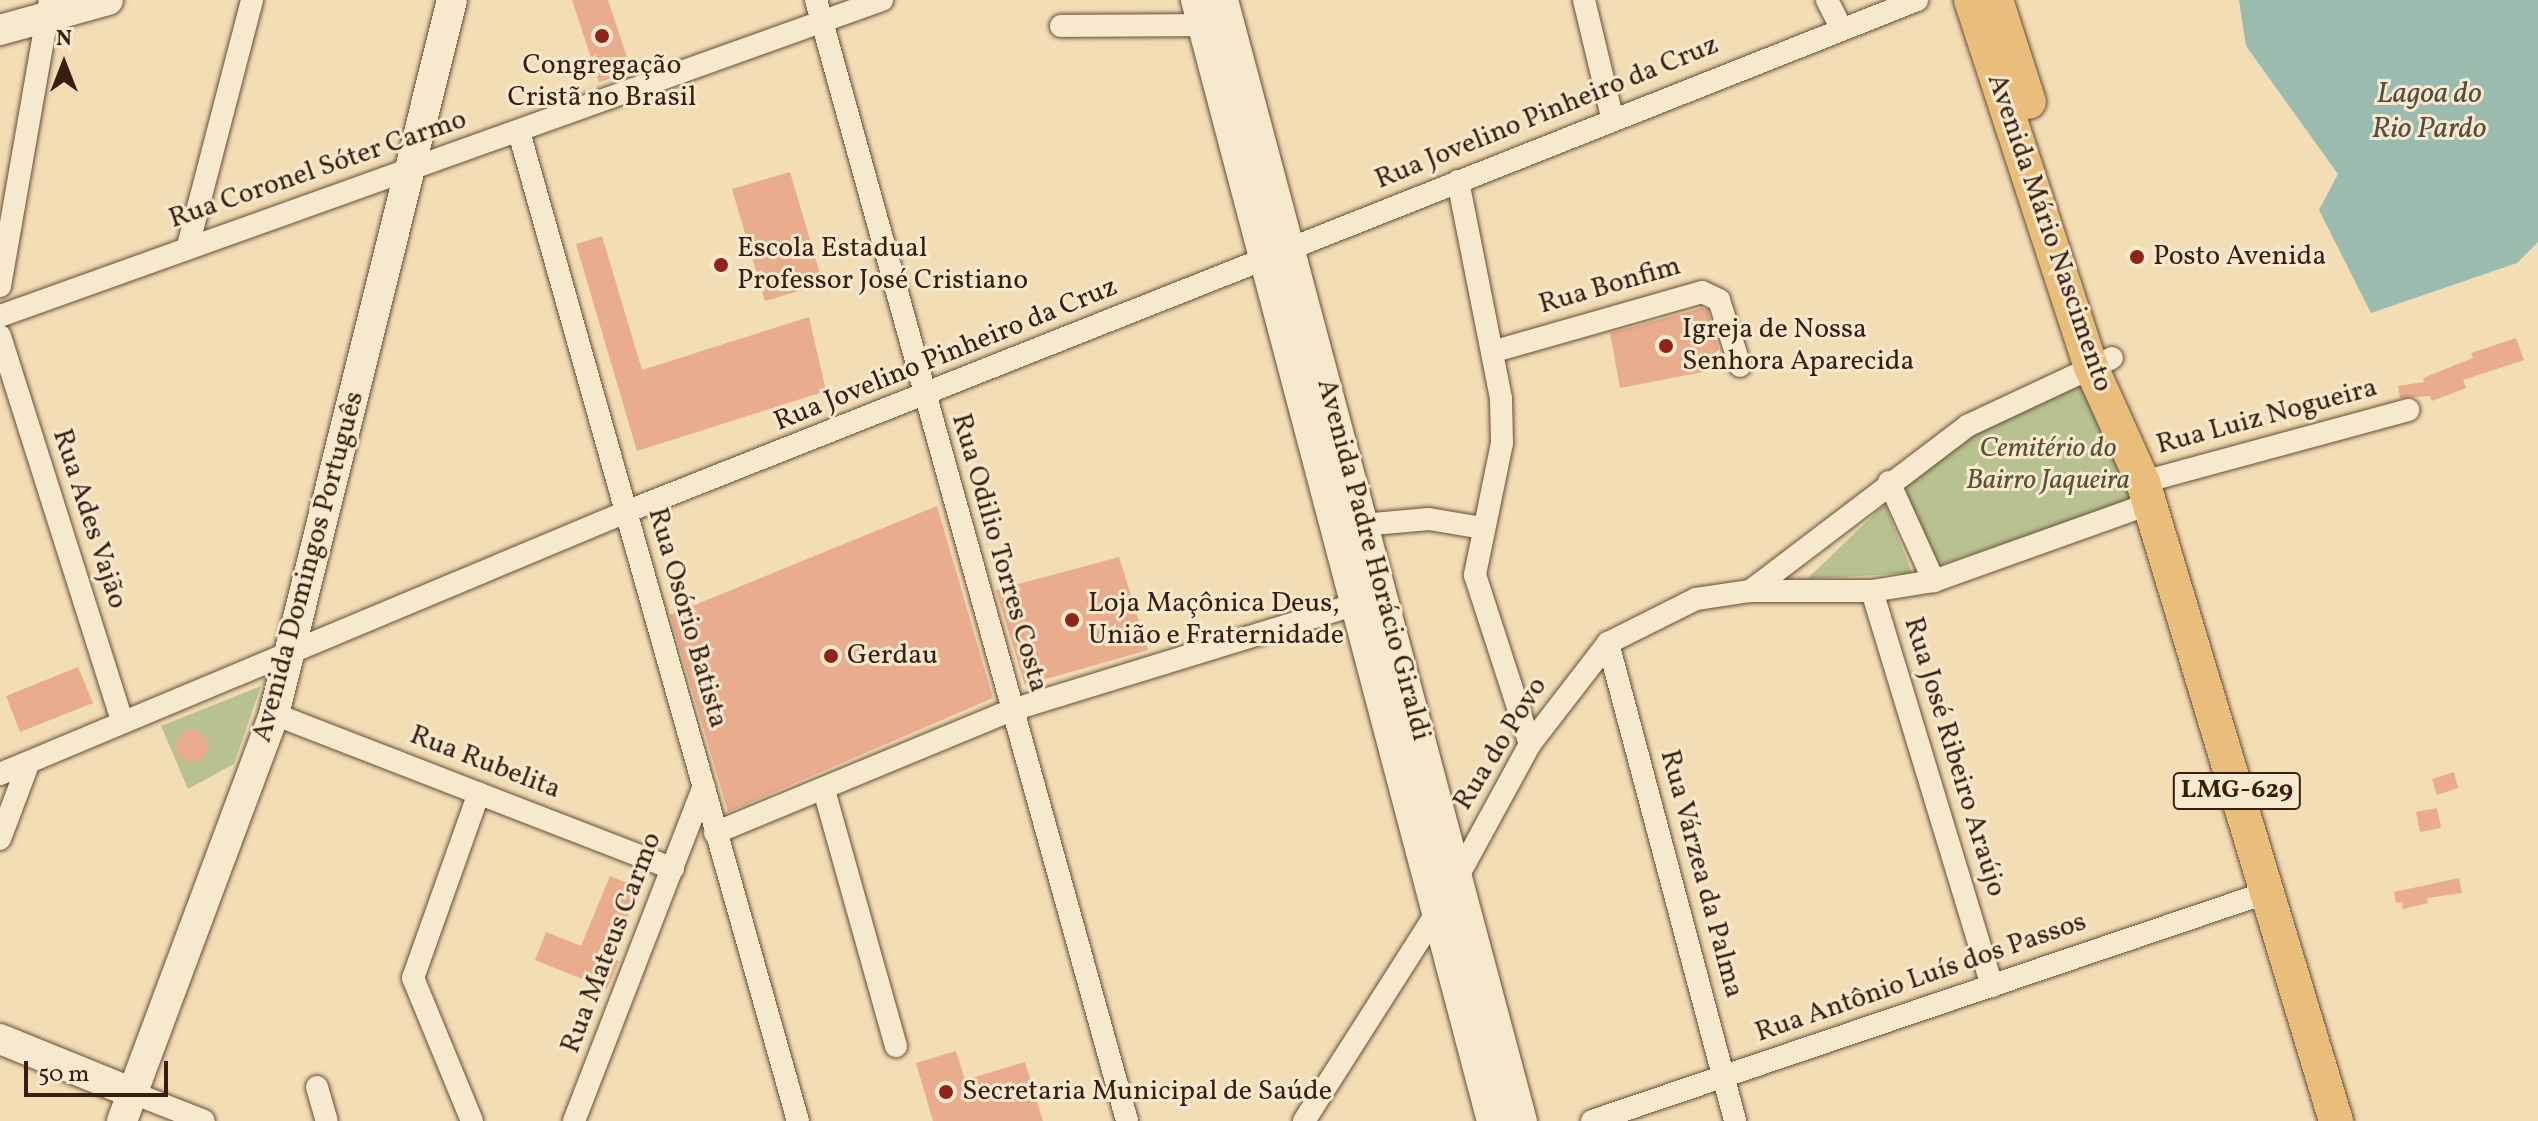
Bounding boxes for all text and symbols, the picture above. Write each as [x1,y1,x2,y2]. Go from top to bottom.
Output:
north arrow [24,24,104,104]
text: N [56,24,72,55]
marker: Congregação Cristã no Brasil [593,27,611,45]
street label: Rua Jovelino Pinheiro da Cruz [1370,29,1724,197]
place label: Congregação Cristã no Brasil [508,49,696,115]
street label: Avenida Mário Nascimento [1979,70,2119,396]
water label: Lagoa do Rio Pardo [2372,76,2486,146]
street label: Rua Coronel Sóter Carmo [165,103,471,237]
place label: Escola Estadual Professor José Cristiano [737,232,1028,298]
place label: Posto Avenida [2153,240,2326,274]
marker: Posto Avenida [2128,248,2146,266]
street label: Rua Bonfim [1535,250,1685,322]
marker: Escola Estadual Professor José Cristiano [712,256,730,274]
street label: Rua Jovelino Pinheiro da Cruz [769,271,1123,439]
place label: Igreja de Nossa Senhora Aparecida [1682,313,1915,379]
marker: Igreja de Nossa Senhora Aparecida [1657,337,1675,355]
street label: Rua Luiz Nogueira [2153,371,2381,463]
street label: Avenida Padre Horácio Giraldi [1308,375,1438,745]
street label: Avenida Domingos Português [246,388,372,746]
street label: Rua Odilio Torres Costa [943,409,1055,697]
street label: Rua Ades Vajão [44,425,134,613]
park label: Cemitério do Bairro Jaqueira [1966,432,2130,498]
street label: Rua Osório Batista [640,504,734,732]
place label: Loja Maçônica Deus, União e Fraternidade [1088,587,1344,653]
marker: Loja Maçônica Deus, União e Fraternidade [1063,611,1081,629]
street label: Rua José Ribeiro Araújo [1895,613,2013,901]
place label: Gerdau [847,639,938,673]
marker: Gerdau [822,647,840,665]
street label: Rua do Povo [1447,671,1555,817]
street label: Rua Rubelita [405,719,565,807]
street label: Rua Várzea da Palma [1652,746,1750,1002]
road number: LMG-629 [2171,769,2303,813]
street label: Rua Mateus Carmo [554,828,670,1058]
street label: Rua Antônio Luís dos Passos [1751,905,2091,1051]
scale bar [28,1045,172,1095]
text: 50 m [38,1058,90,1092]
place label: Secretaria Municipal de Saúde [962,1075,1332,1109]
marker: Secretaria Municipal de Saúde [937,1083,955,1101]

